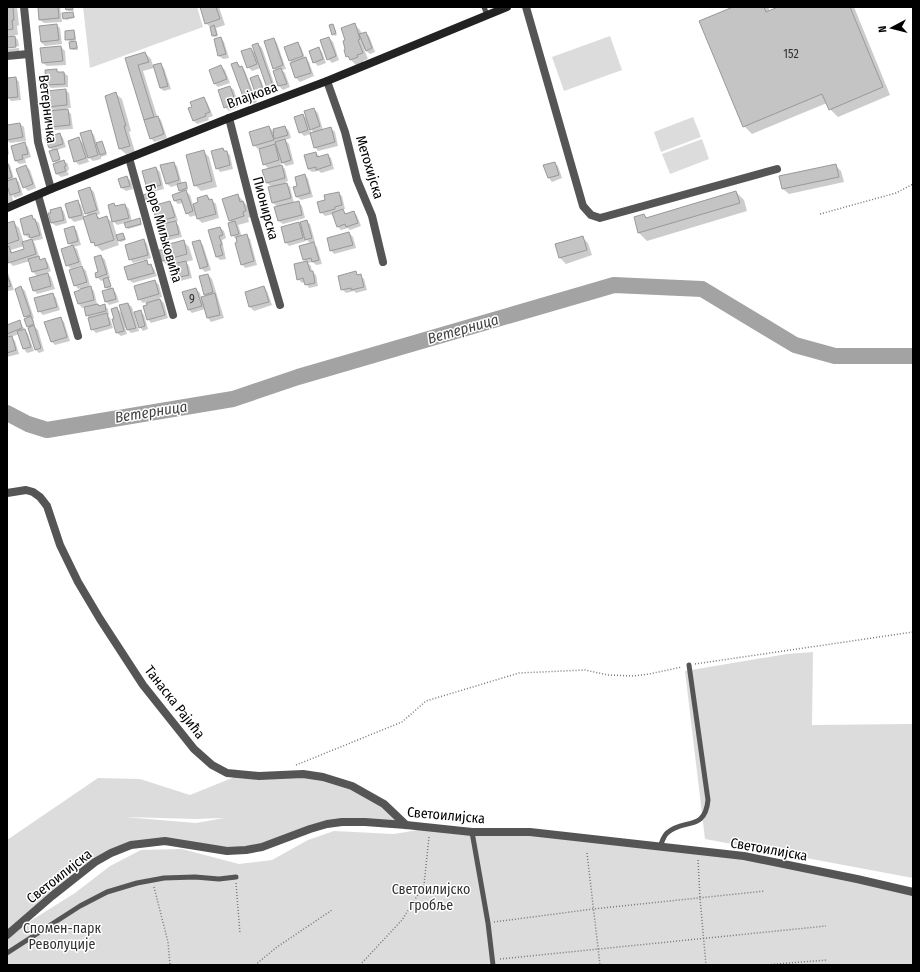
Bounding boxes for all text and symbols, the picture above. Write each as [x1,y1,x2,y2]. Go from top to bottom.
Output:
north arrow [872,8,912,48]
text: N [876,25,889,33]
house number: 152 [783,47,799,61]
street label: Ветерничка [35,74,60,145]
street label: Влајкова [225,78,280,112]
street label: Метохијска [352,133,387,201]
street label: Пионирска [249,175,282,242]
street label: Боре Миљковића [141,182,186,285]
house number: 9 [189,292,195,306]
water label: Ветерница [425,310,501,348]
water label: Ветерница [113,397,189,427]
street label: Танаска Рајића [141,662,209,742]
street label: Светоилијска [406,804,486,827]
street label: Светоилијска [729,834,809,865]
street label: Светоилијска [23,846,95,907]
park label: Светоилијско гробље [392,881,470,914]
park label: Спомен-парк Револуције [23,920,101,953]

